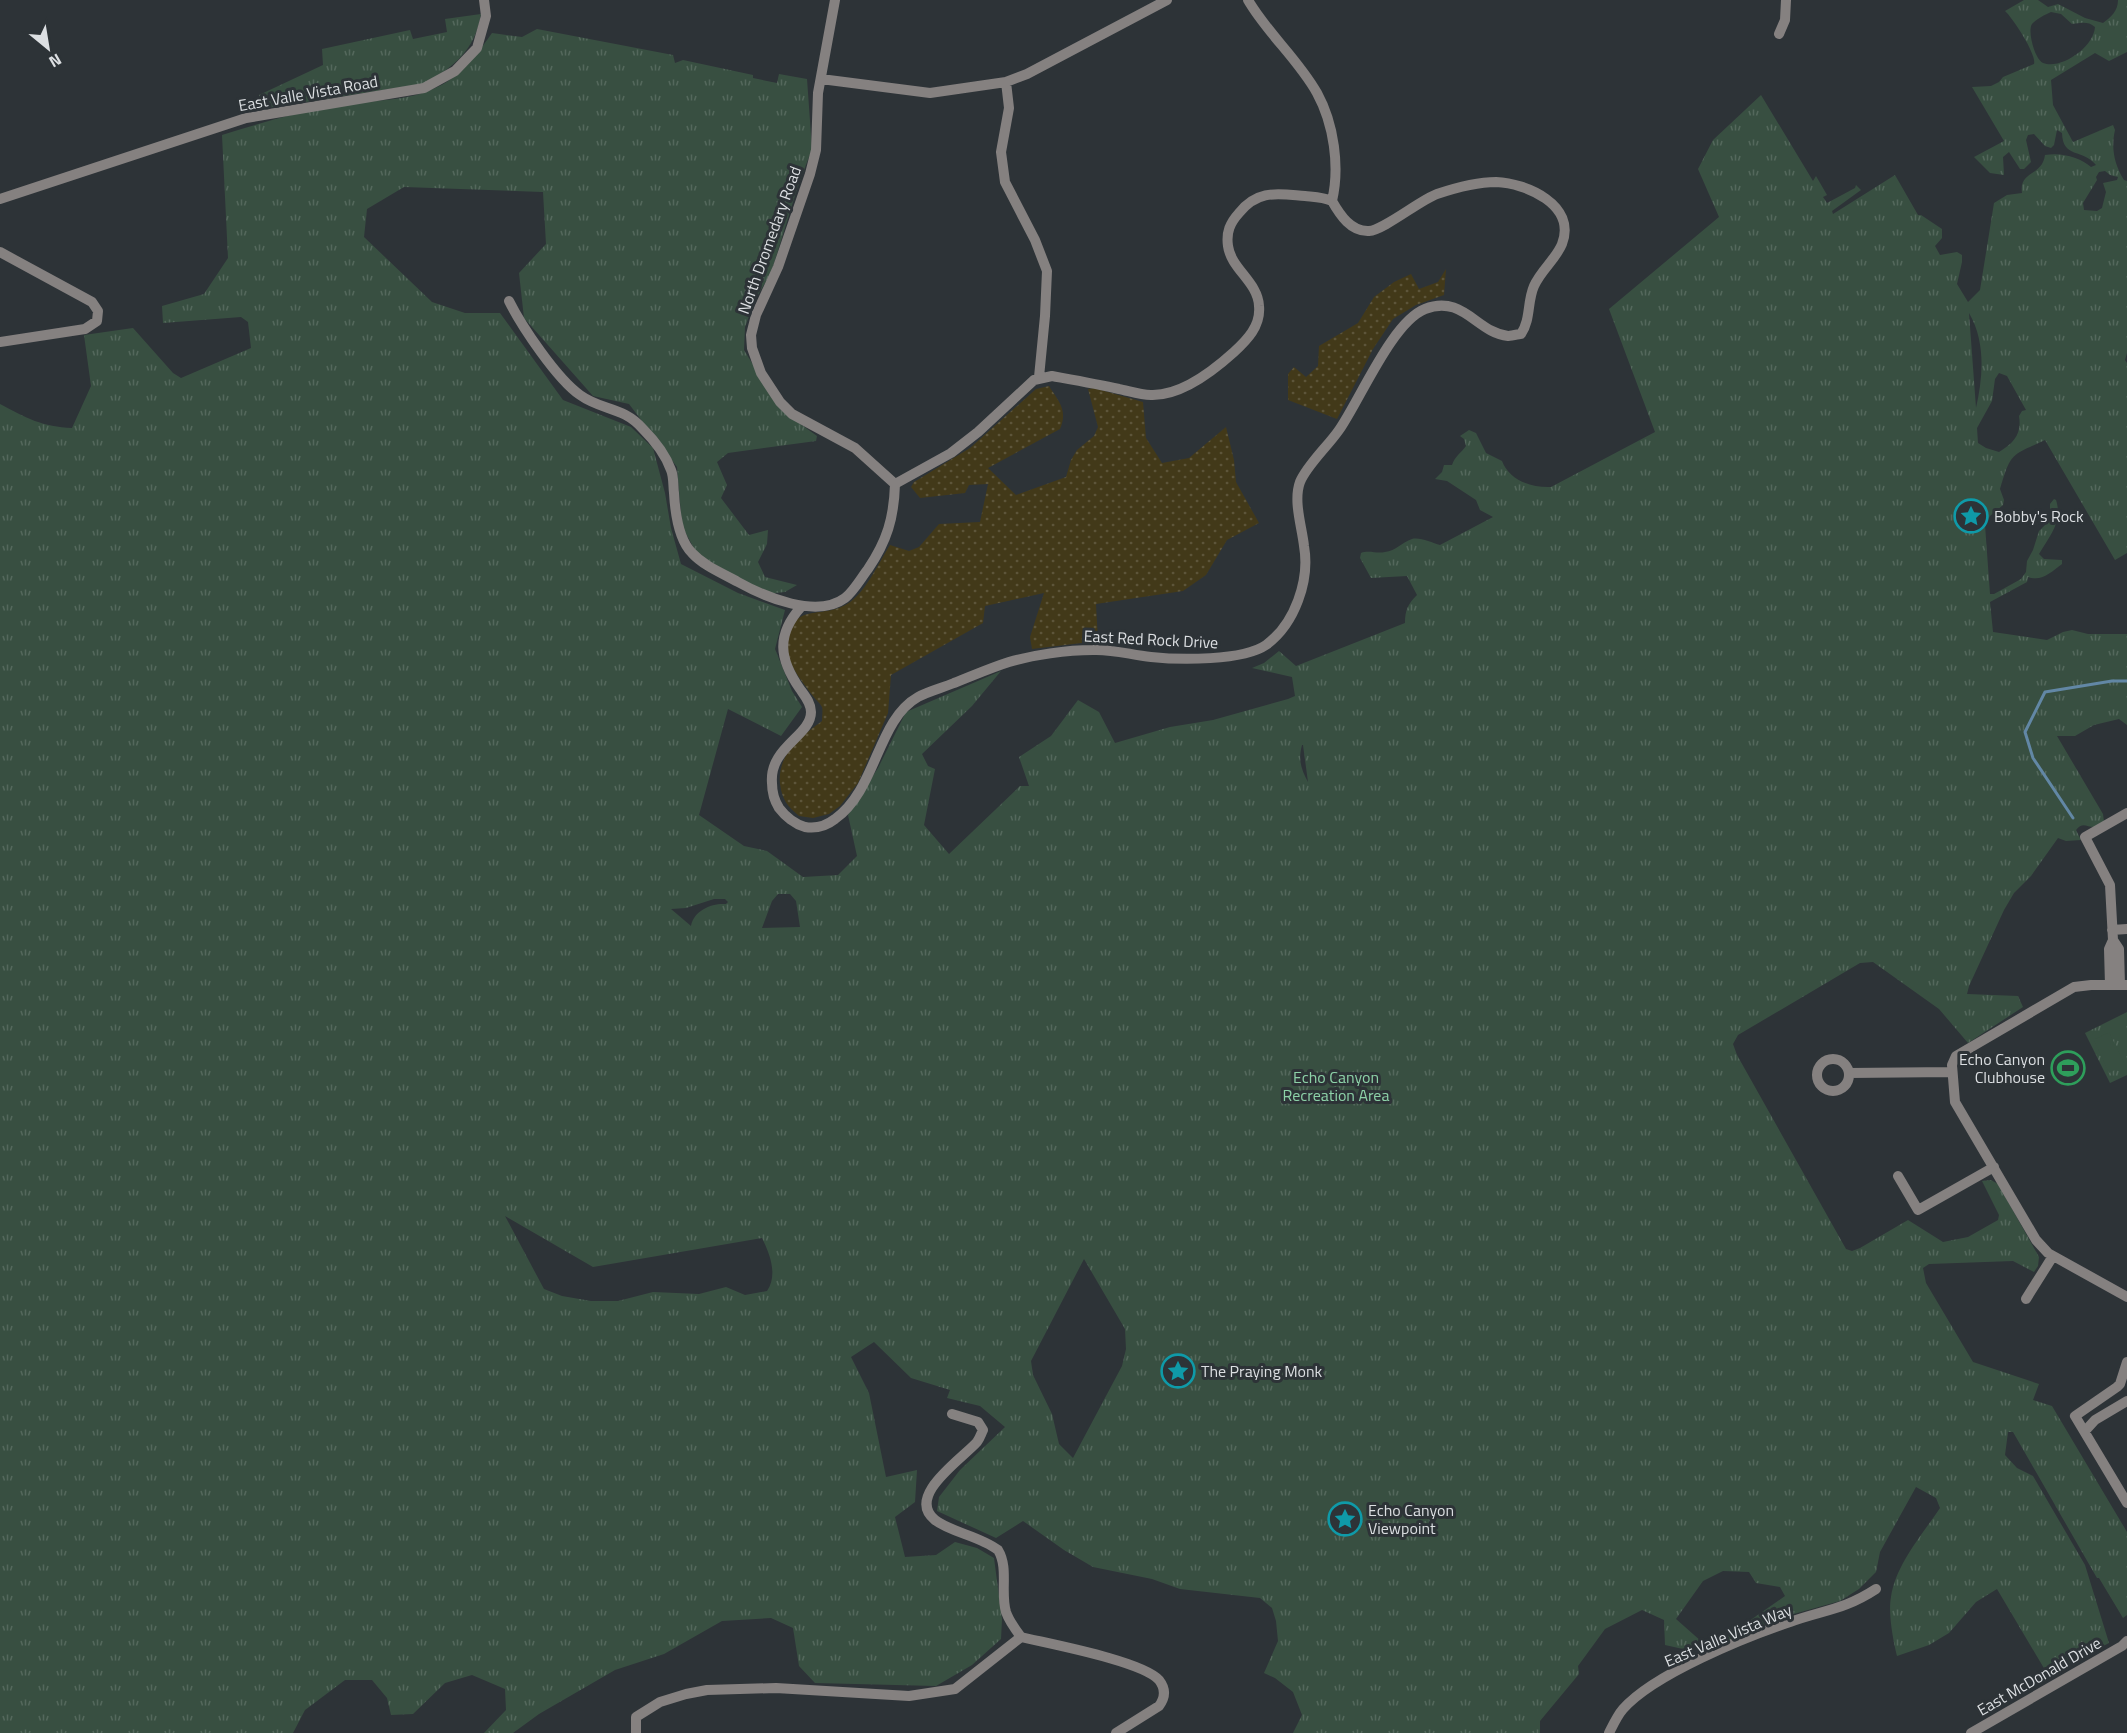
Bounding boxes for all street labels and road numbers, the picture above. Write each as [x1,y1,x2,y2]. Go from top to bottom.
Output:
street label: East Valle Vista Road [236,69,380,117]
street label: North Dromedary Road [731,163,807,317]
street label: East Red Rock Drive [1083,623,1219,655]
street label: East Valle Vista Way [1661,1597,1796,1673]
street label: East McDonald Drive [1972,1631,2106,1721]

